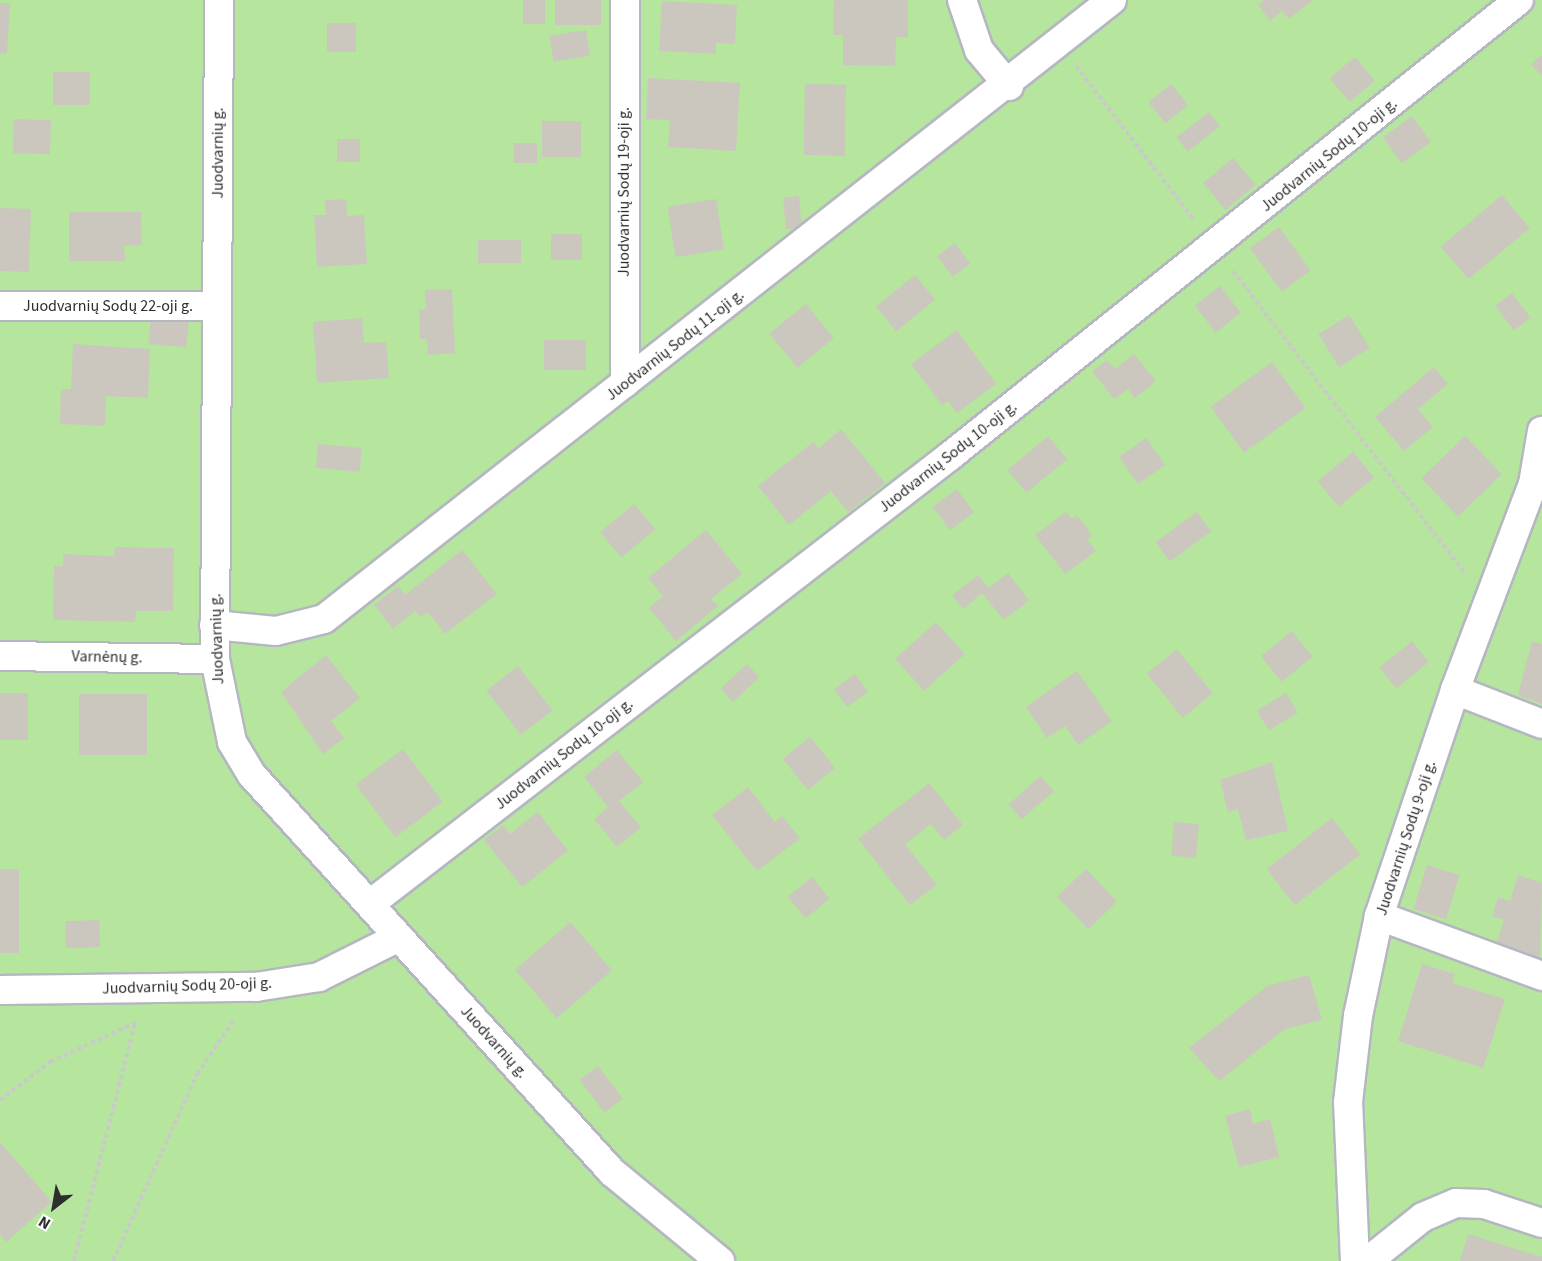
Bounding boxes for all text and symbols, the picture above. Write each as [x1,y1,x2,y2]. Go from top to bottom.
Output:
street label: Juodvarnių Sodų 10-oji g. [1257,94,1401,216]
street label: Juodvarnių g. [208,107,228,199]
street label: Juodvarnių Sodų 19-oji g. [614,107,634,277]
street label: Juodvarnių Sodų 11-oji g. [602,285,748,405]
street label: Juodvarnių Sodų 22-oji g. [23,296,193,316]
street label: Juodvarnių Sodų 10-oji g. [875,397,1021,517]
street label: Juodvarnių g. [206,593,228,685]
street label: Varnėnų g. [71,647,143,667]
street label: Juodvarnių Sodų 10-oji g. [491,694,637,814]
street label: Juodvarnių Sodų 9-oji g. [1372,758,1440,918]
street label: Juodvarnių Sodų 20-oji g. [102,973,272,999]
street label: Juodvarnių g. [456,1002,532,1082]
north arrow [24,1177,84,1237]
text: N [35,1210,55,1235]

